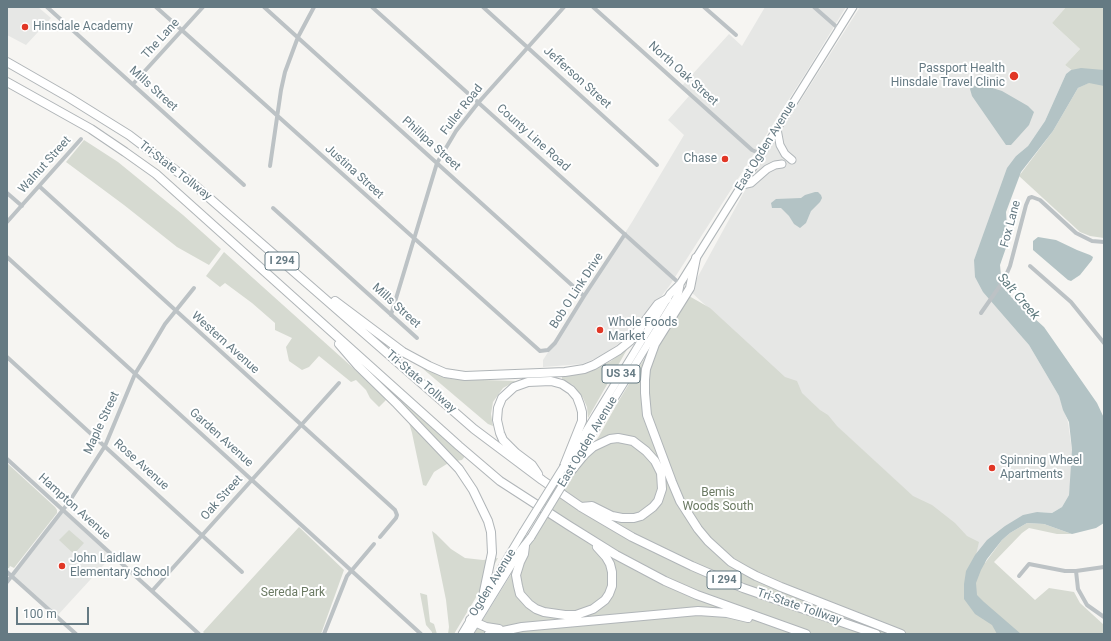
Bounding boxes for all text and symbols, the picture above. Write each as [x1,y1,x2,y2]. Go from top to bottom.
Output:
street label: The Lane [139,16,183,62]
place label: Hinsdale Academy [33,20,133,34]
marker: Hinsdale Academy [20,22,30,32]
street label: North Oak Street [645,39,721,109]
street label: Jefferson Street [540,44,614,112]
place label: Passport Health Hinsdale Travel Clinic [891,62,1005,90]
street label: Mills Street [126,64,180,114]
marker: Passport Health Hinsdale Travel Clinic [1008,70,1020,82]
street label: Fuller Road [438,82,486,138]
street label: East Ogden Avenue [732,98,800,194]
street label: County Line Road [493,101,573,175]
street label: Phillipa Street [399,114,463,174]
street label: Walnut Street [16,134,74,196]
street label: Tri-State Tollway [136,138,214,204]
street label: Justina Street [322,142,386,202]
place label: Chase [683,152,717,166]
marker: Chase [720,154,730,164]
street label: Fox Lane [998,199,1024,249]
street label: Bob O Link Drive [547,250,607,332]
road number: I 294 [265,252,299,270]
water label: Salt Creek [993,270,1043,324]
street label: Mills Street [369,281,423,331]
street label: Western Avenue [188,309,262,377]
place label: Whole Foods Market [608,316,678,344]
marker: Whole Foods Market [595,325,605,335]
street label: Tri-State Tollway [383,348,459,416]
road number: US 34 [602,365,640,383]
street label: Maple Street [81,389,123,457]
street label: East Ogden Avenue [555,394,621,490]
street label: Garden Avenue [186,406,256,470]
street label: Rose Avenue [111,437,171,493]
place label: Spinning Wheel Apartments [1000,454,1082,482]
marker: Spinning Wheel Apartments [987,463,997,473]
street label: Hampton Avenue [35,471,113,543]
street label: Oak Street [198,473,246,523]
park label: Bemis Woods South [682,486,754,514]
street label: Ogden Avenue [467,547,519,619]
place label: John Laidlaw Elementary School [70,552,170,580]
marker: John Laidlaw Elementary School [57,561,67,571]
road number: I 294 [707,571,741,589]
park label: Sereda Park [261,586,325,600]
street label: Tri-State Tollway [755,586,843,628]
scale bar [18,599,91,625]
text: 100 m [23,607,57,621]

